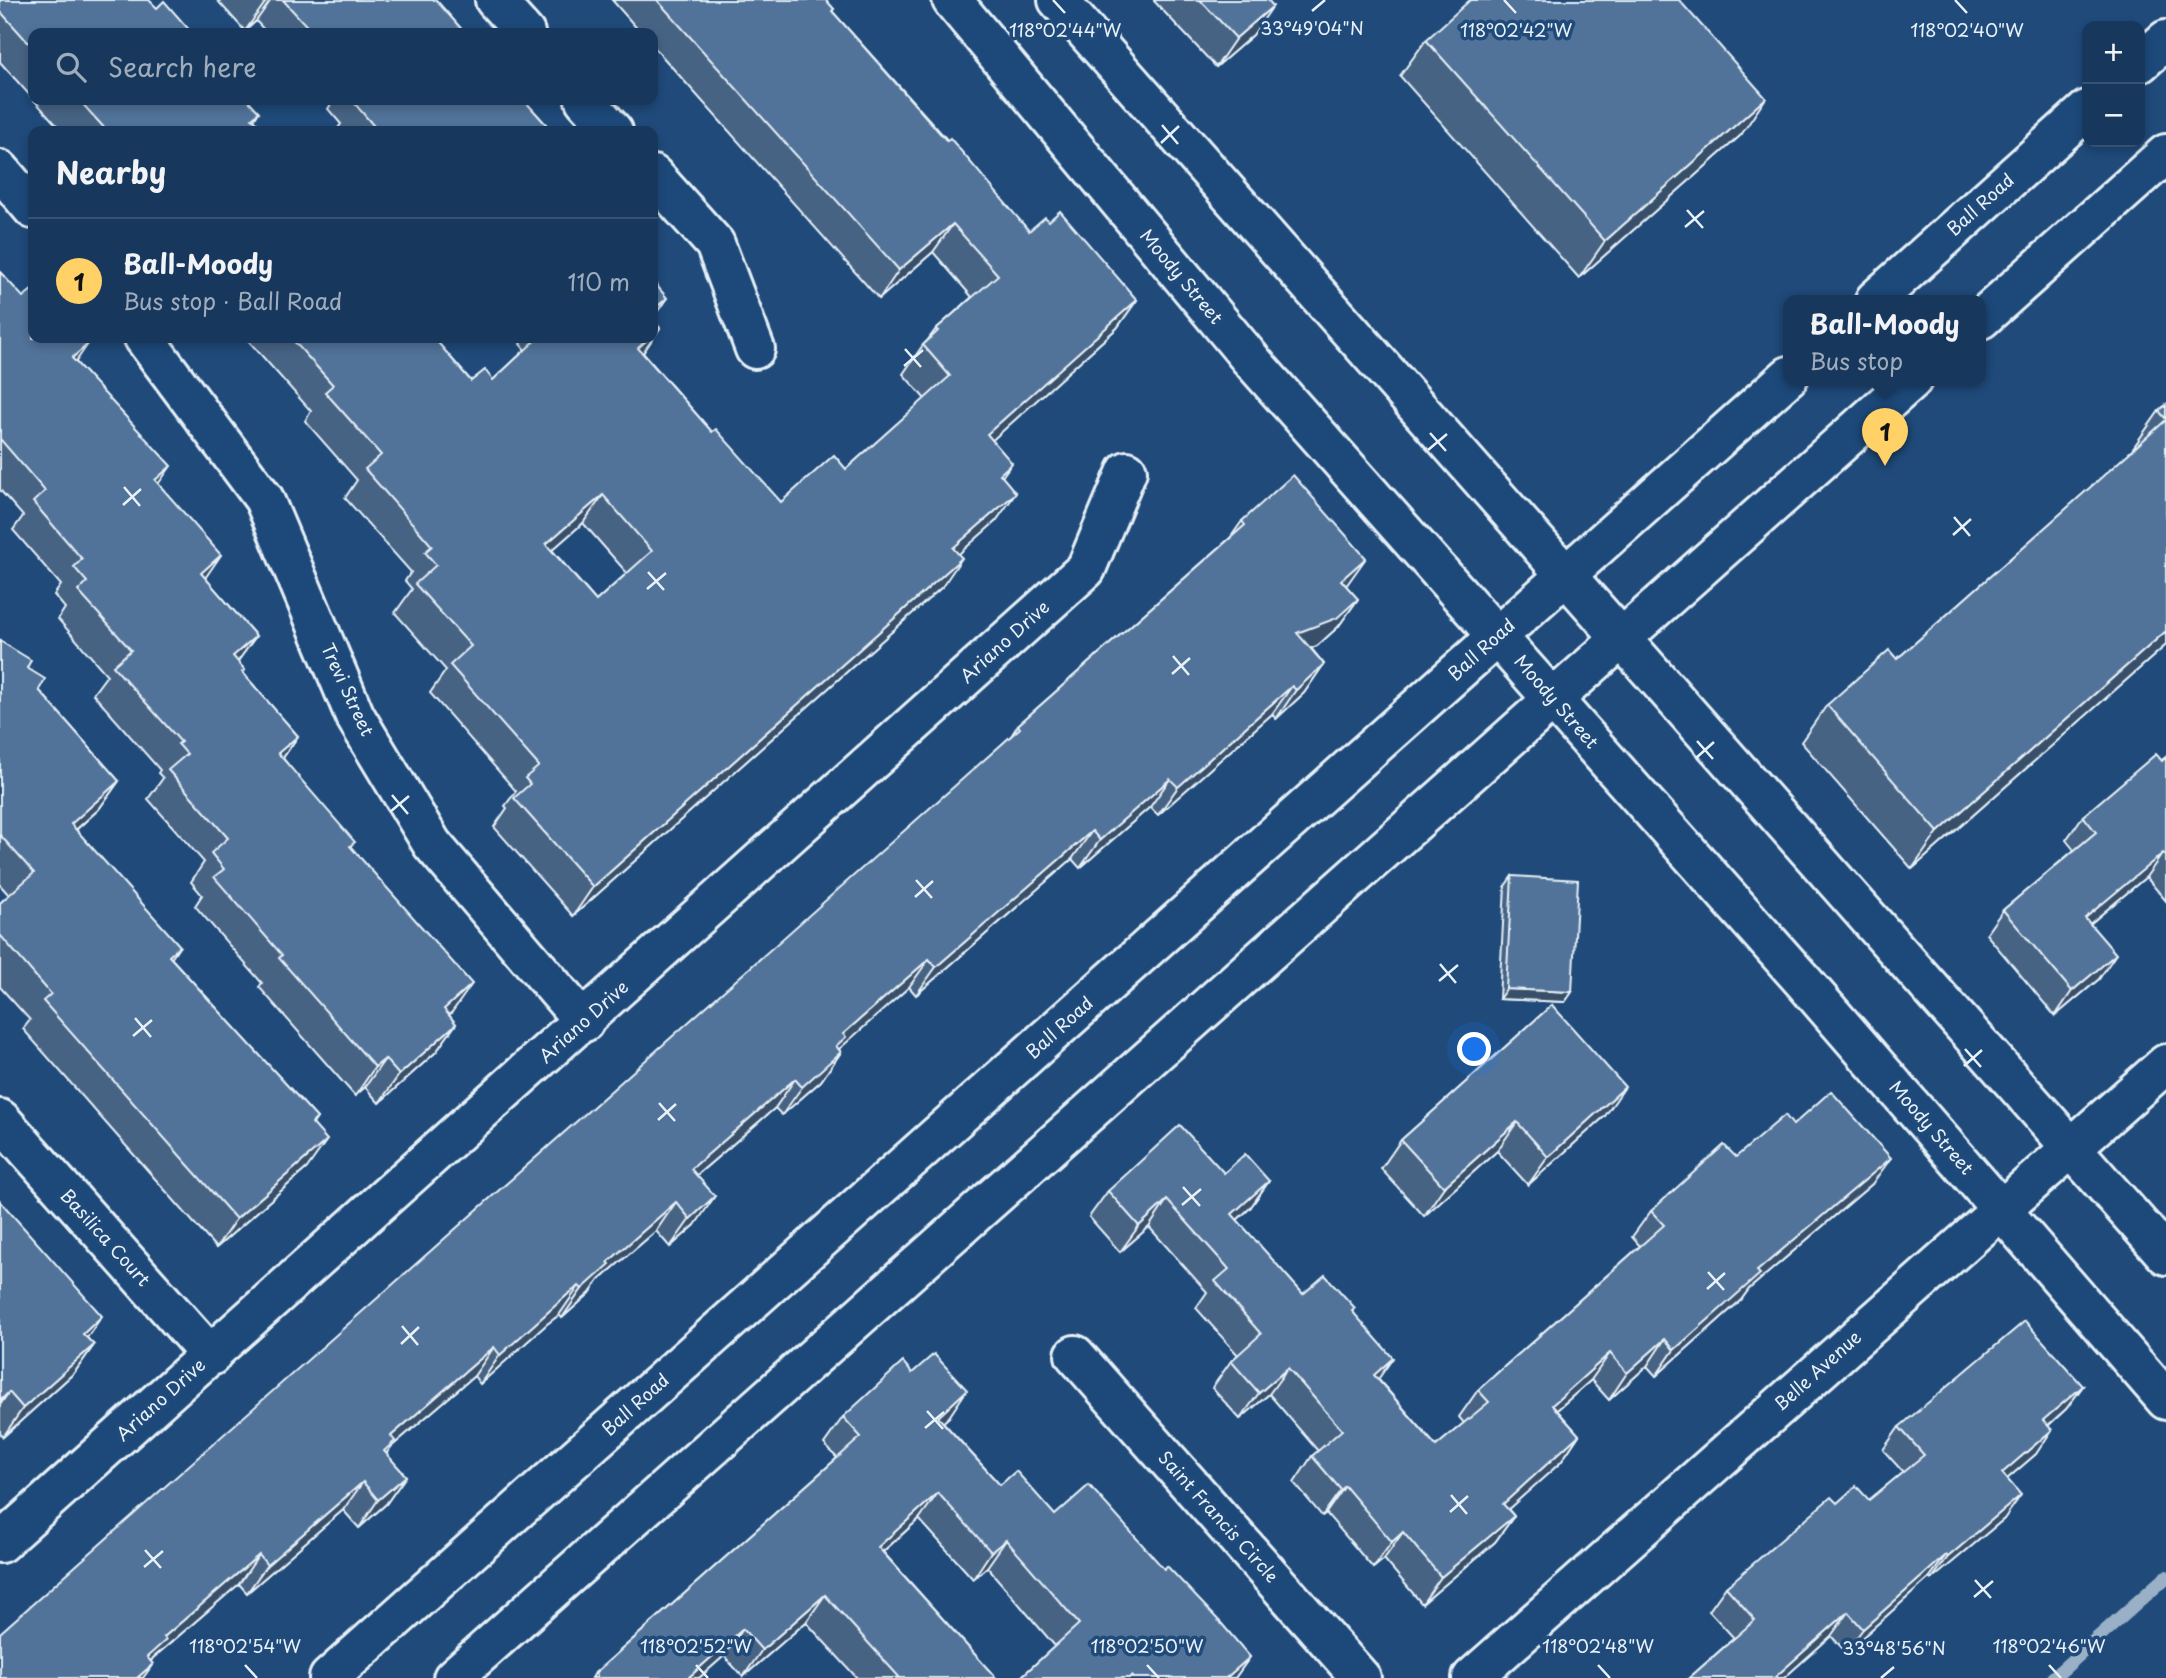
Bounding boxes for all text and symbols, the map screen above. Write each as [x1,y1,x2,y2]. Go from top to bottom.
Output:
text: 33°49'04"N [1260,14,1364,41]
text: 118°02'44"W [1009,16,1122,43]
text: 118°02'42"W [1460,16,1573,43]
text: 118°02'40"W [1910,16,2024,43]
map controls [2082,21,2145,147]
button: + [2082,21,2145,84]
search box [28,28,658,105]
text: Search here [108,47,257,86]
icon: search [52,48,90,86]
button: − [2082,84,2145,147]
text: Nearby [56,149,166,194]
street label: Ball Road [1940,166,2020,242]
street label: Moody Street [1134,222,1230,330]
text: Ball-Moody [123,244,273,283]
text: 1 [74,264,85,299]
text: 110 m [568,264,630,299]
text: Bus stop · Ball Road [123,283,342,318]
popup [1783,295,1986,386]
text: Ball-Moody [1810,304,1959,343]
text: Bus stop [1810,343,1903,378]
pin: 1 [1862,408,1908,466]
street label: Ariano Drive [953,593,1055,689]
street label: Ball Road [1441,611,1521,687]
street label: Trevi Street [315,638,382,740]
street label: Moody Street [1509,648,1606,754]
street label: Ariano Drive [532,973,634,1069]
street label: Ball Road [1019,989,1099,1065]
your location [1457,1032,1491,1066]
street label: Moody Street [1884,1074,1981,1180]
street label: Basilica Court [55,1182,157,1292]
street label: Belle Avenue [1767,1323,1867,1417]
street label: Ariano Drive [109,1351,211,1447]
street label: Ball Road [595,1366,675,1442]
street label: Saint Francis Circle [1153,1444,1286,1588]
text: 118°02'54"W [189,1632,301,1659]
text: 118°02'52"W [640,1632,753,1659]
text: 118°02'50"W [1090,1632,1204,1659]
text: 118°02'48"W [1542,1632,1654,1659]
text: 118°02'46"W [1993,1632,2106,1659]
text: 33°48'56"N [1842,1634,1946,1661]

